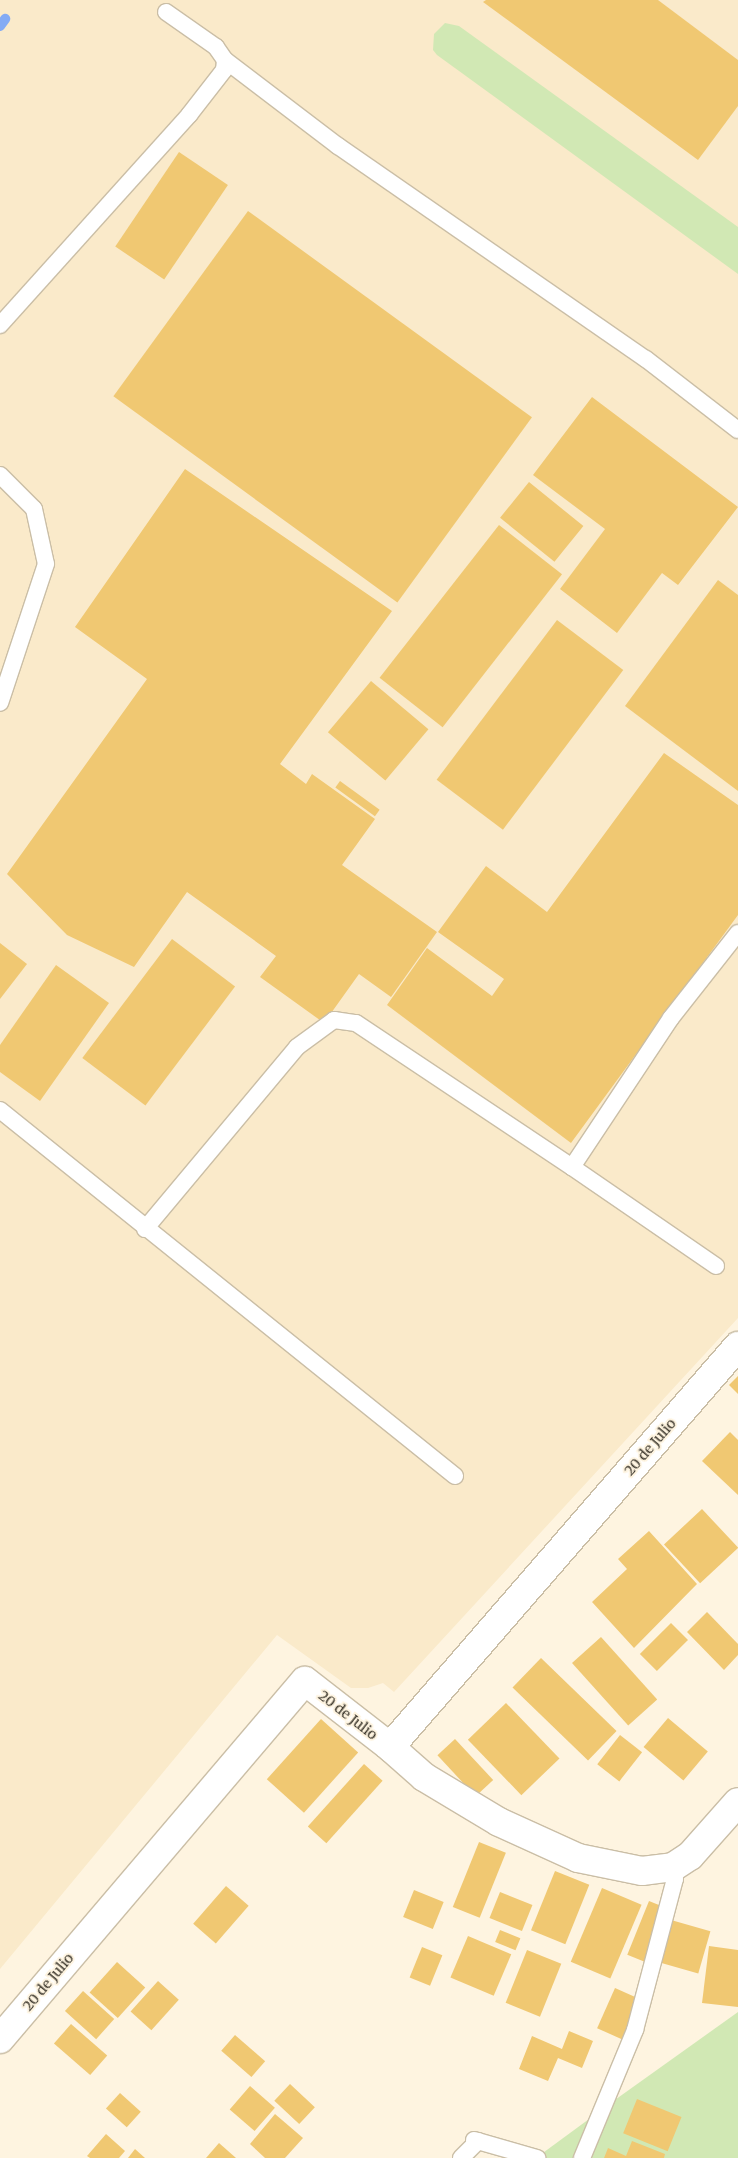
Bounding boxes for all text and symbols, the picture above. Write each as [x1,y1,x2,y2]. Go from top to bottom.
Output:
street label: 20 de Julio [621,1415,679,1479]
street label: 20 de Julio [315,1687,381,1743]
street label: 20 de Julio [19,1950,77,2014]

